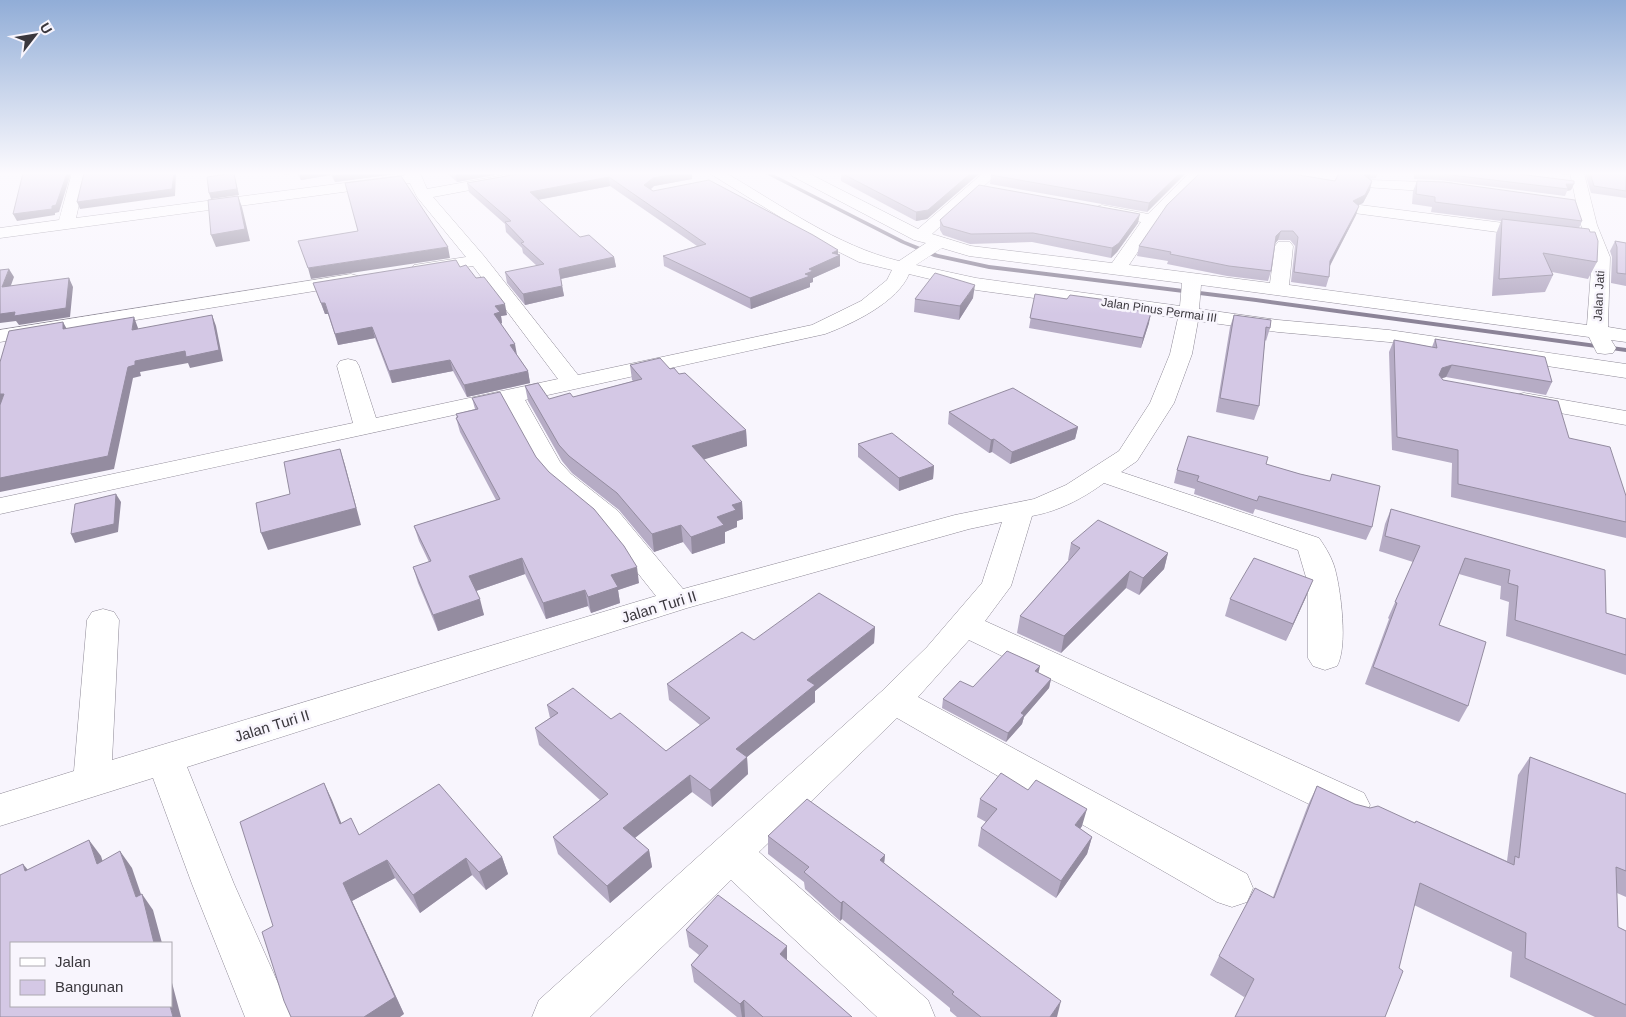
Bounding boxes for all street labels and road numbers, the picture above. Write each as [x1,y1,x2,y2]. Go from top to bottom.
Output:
street label: Jalan Jati [1591,270,1607,322]
street label: Jalan Pinus Permai III [1100,295,1218,325]
street label: Jalan Turi II [619,587,698,626]
street label: Jalan Turi II [232,706,311,745]

